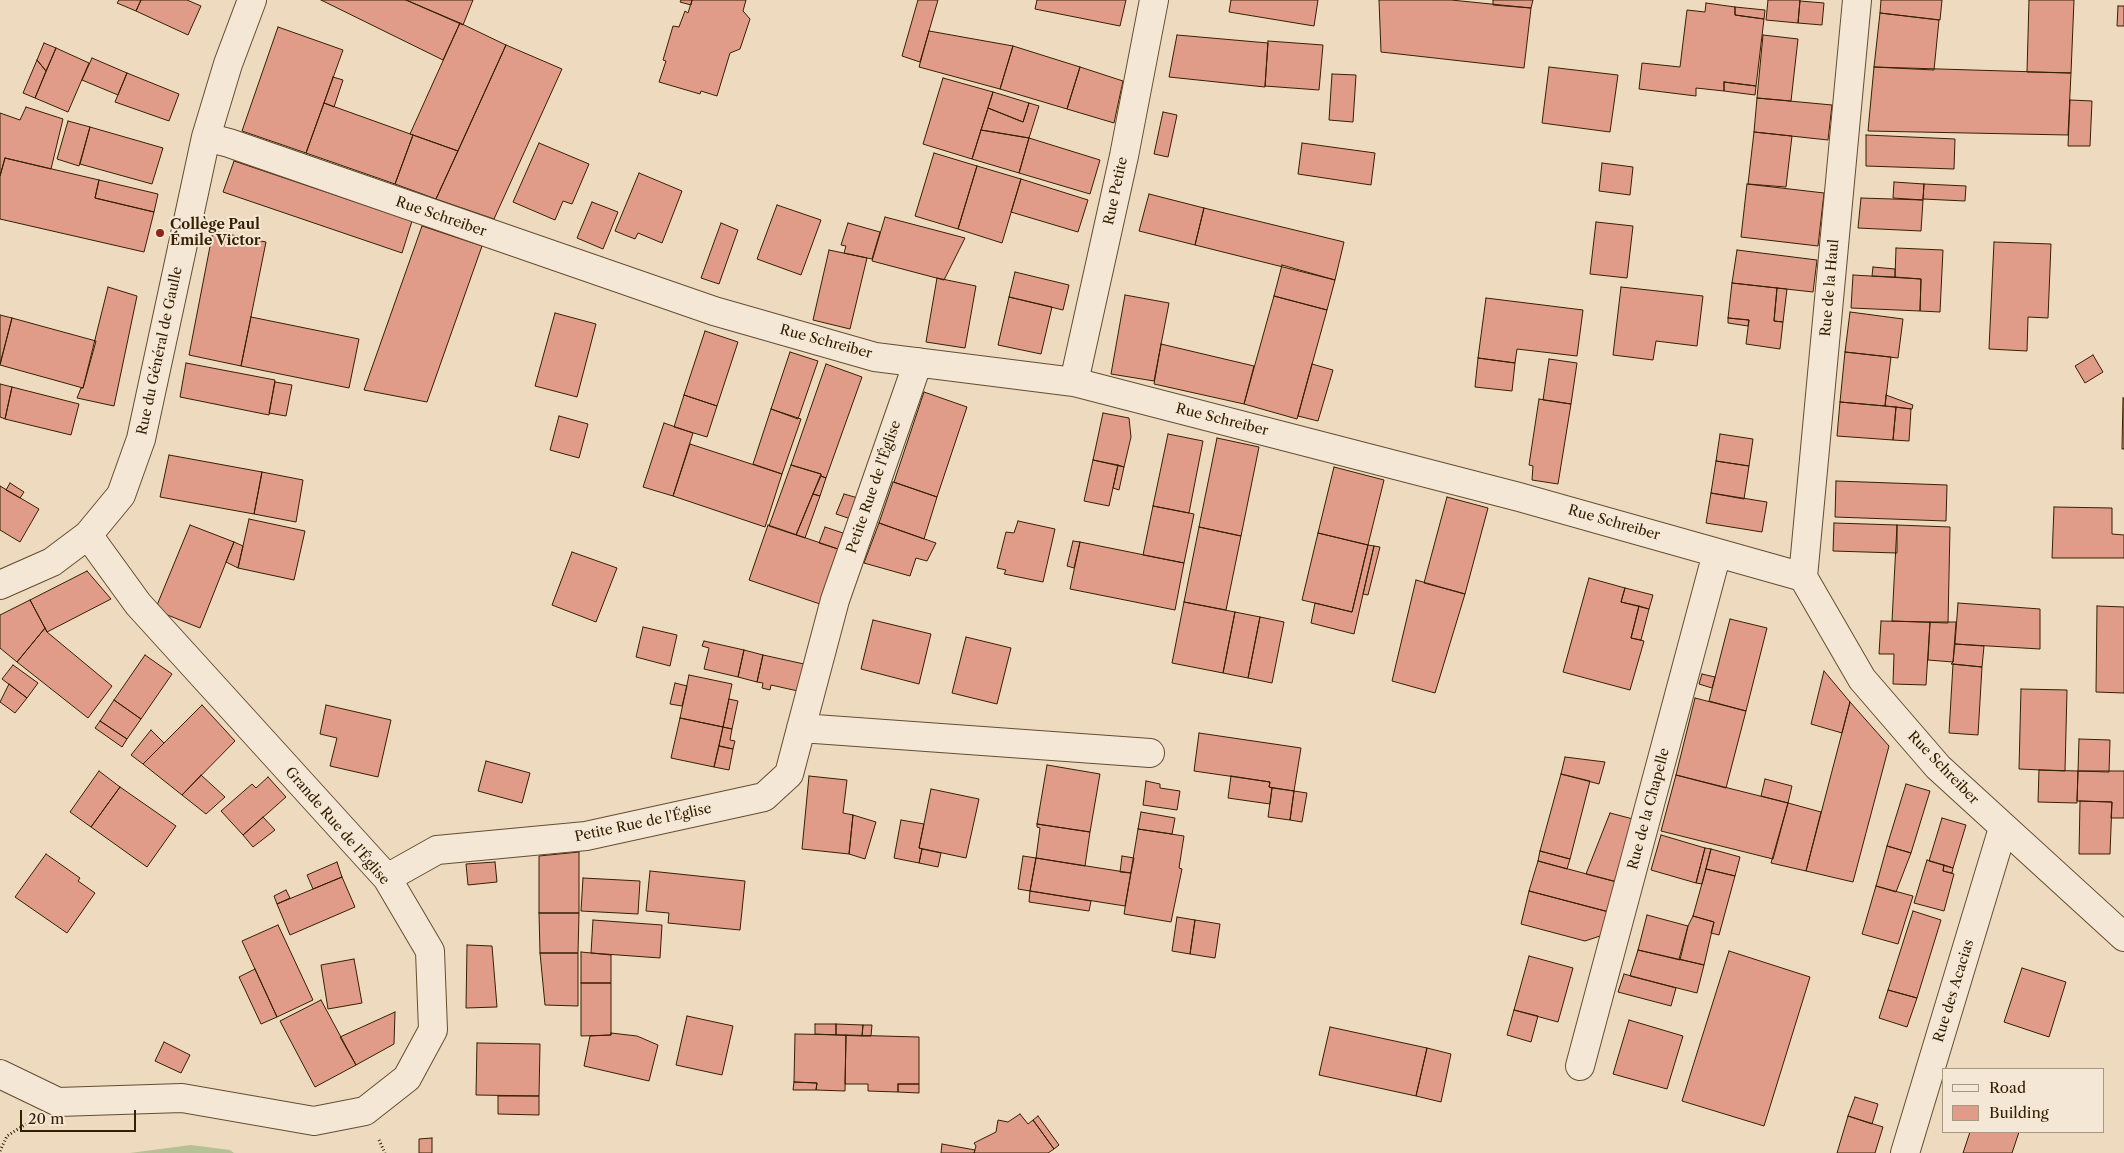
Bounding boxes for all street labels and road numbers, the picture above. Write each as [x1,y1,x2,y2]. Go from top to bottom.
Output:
street label: Rue Petite [1101,155,1131,227]
street label: Rue Schreiber [393,194,489,240]
street label: Rue de la Haul [1817,239,1843,337]
street label: Rue du Général de Gaulle [134,265,186,437]
street label: Rue Schreiber [778,322,874,362]
street label: Rue Schreiber [1174,400,1270,440]
street label: Petite Rue de l'Église [843,418,905,556]
street label: Rue Schreiber [1566,502,1662,544]
street label: Rue Schreiber [1904,728,1982,808]
street label: Rue de la Chapelle [1625,746,1673,872]
street label: Grande Rue de l'Église [281,764,393,888]
street label: Petite Rue de l'Église [573,800,713,846]
street label: Rue des Acacias [1930,938,1978,1044]

